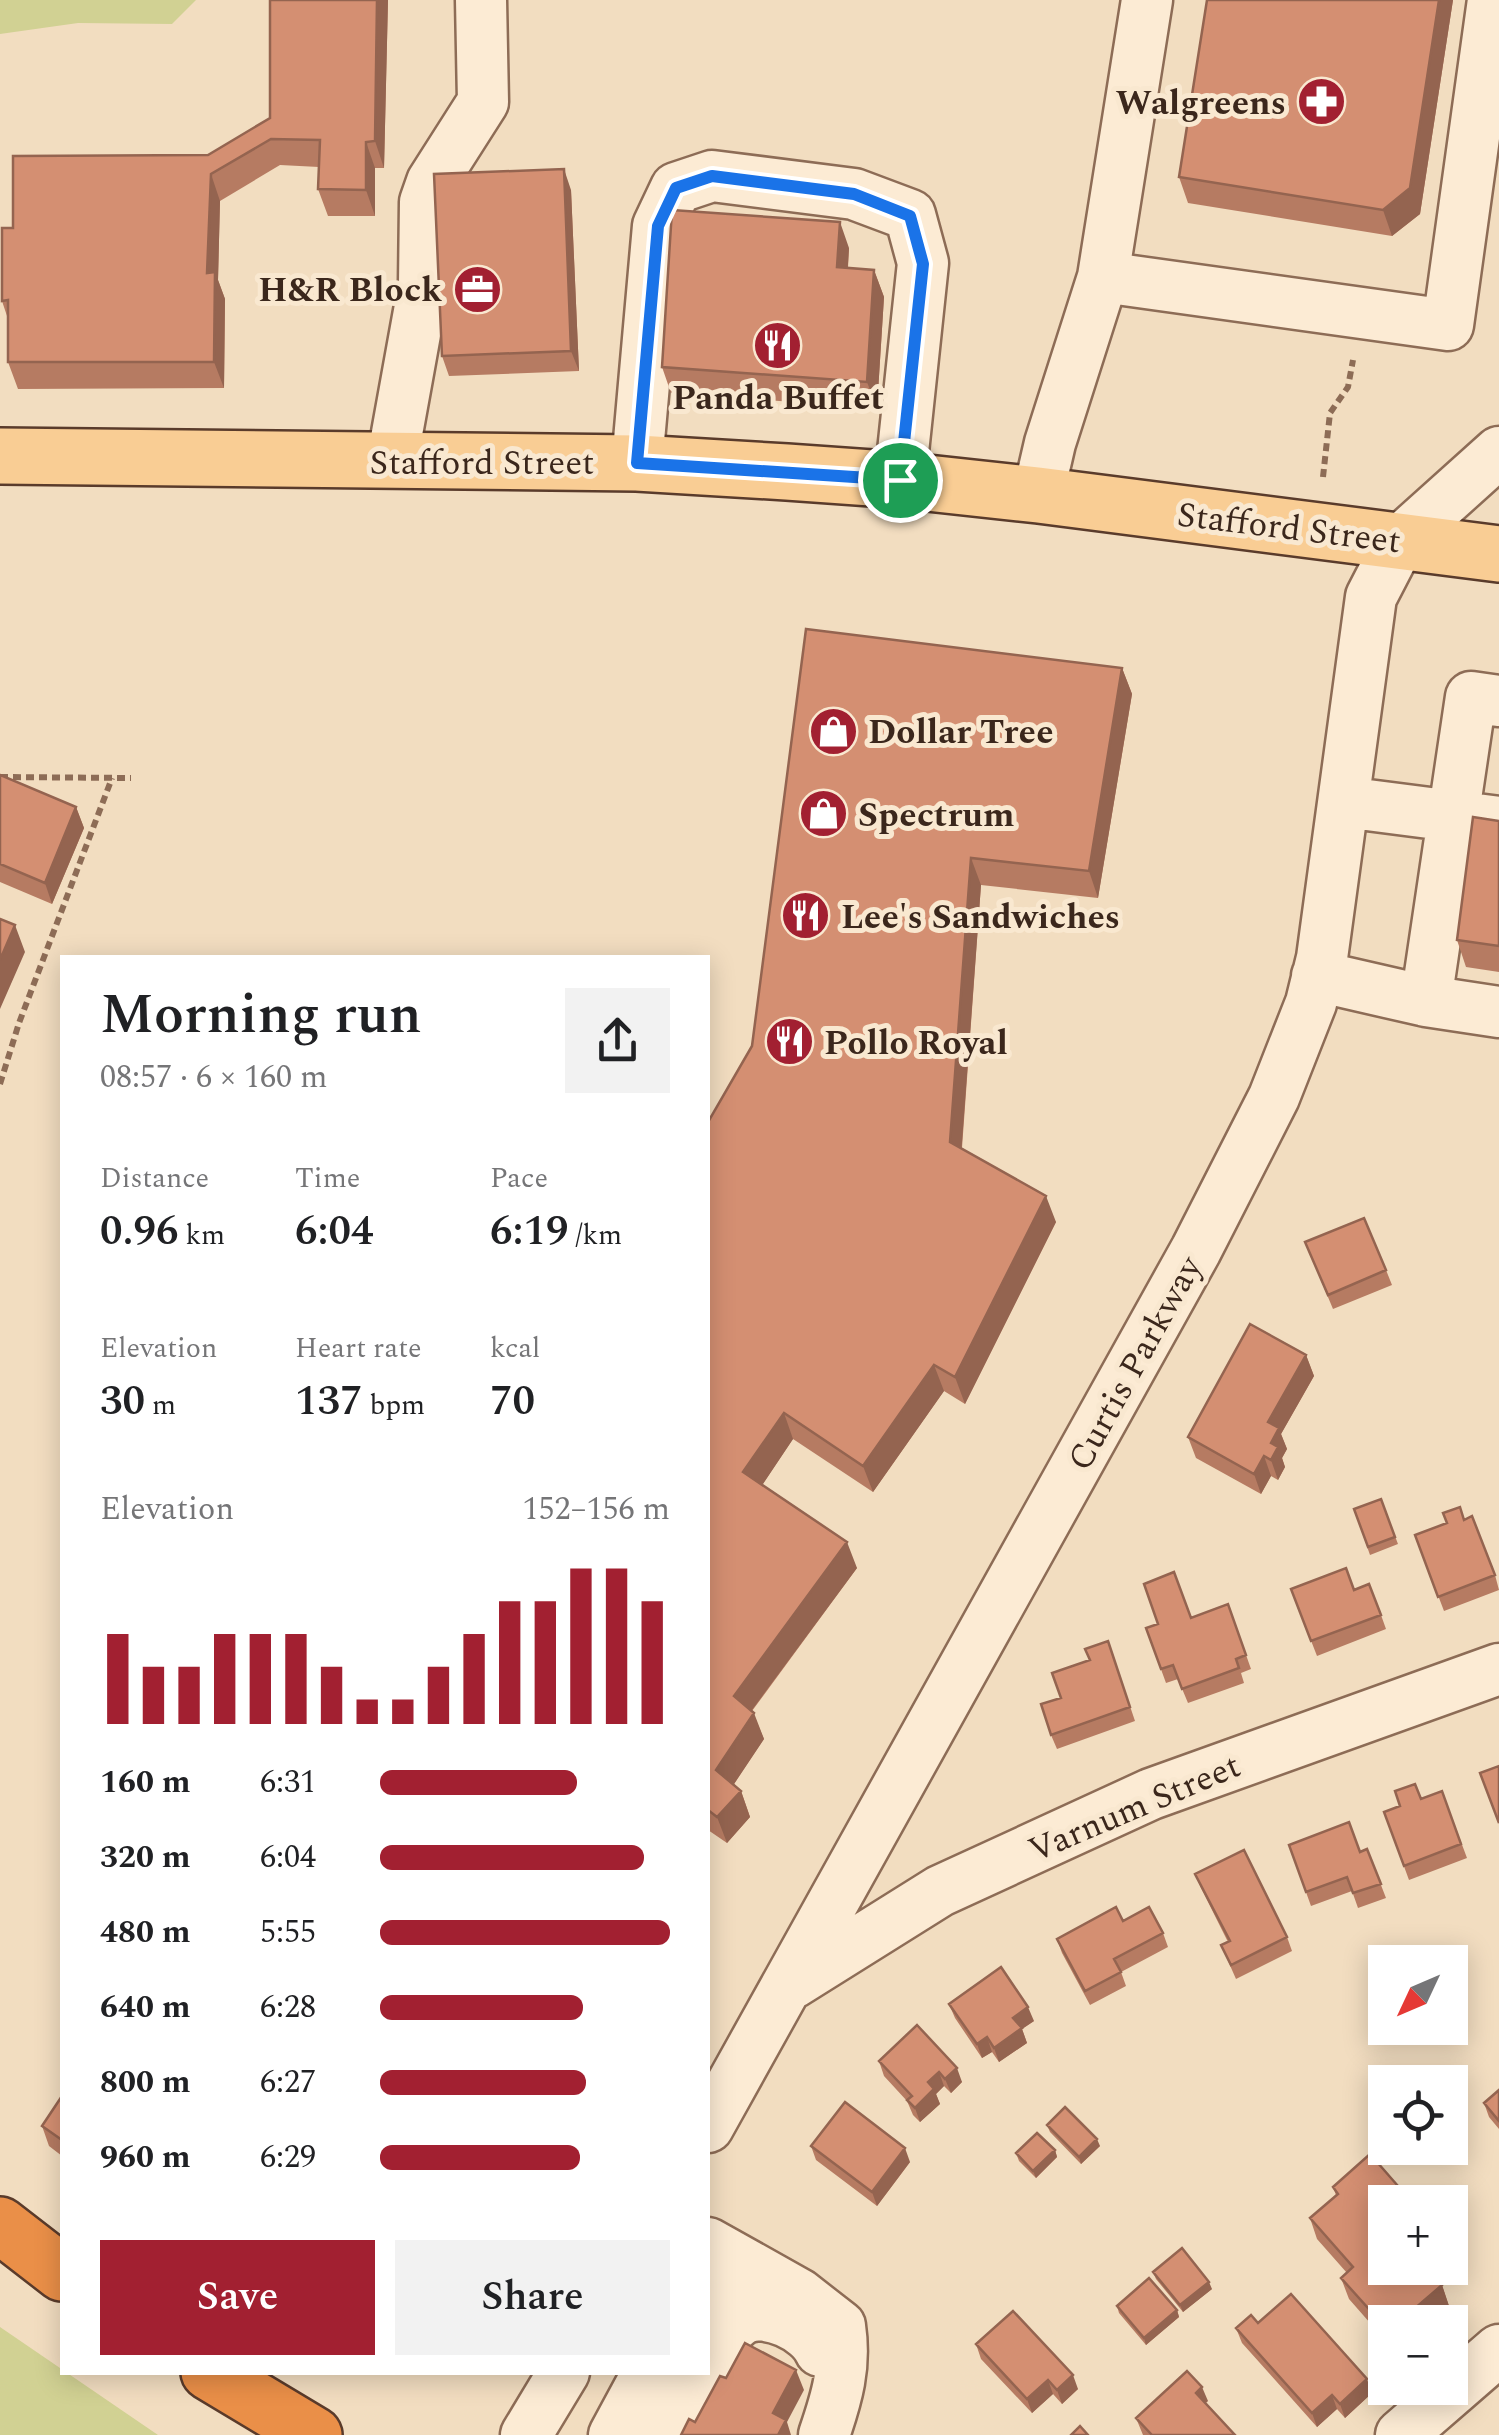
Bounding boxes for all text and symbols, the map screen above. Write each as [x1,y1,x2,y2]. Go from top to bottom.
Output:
pharmacy icon: Walgreens [1295,76,1347,128]
place label: Walgreens [1116,77,1286,130]
office icon: H&R Block [451,263,503,315]
place label: H&R Block [258,264,442,317]
restaurant icon: Panda Buffet [752,319,804,371]
place label: Panda Buffet [672,372,884,425]
street label: Stafford Street [370,437,594,490]
pin [858,438,943,523]
icon: arrive [873,453,928,508]
street label: Stafford Street [1174,488,1404,569]
shop icon: Dollar Tree [807,705,859,757]
place label: Dollar Tree [868,706,1054,759]
shop icon: Spectrum [797,788,849,840]
place label: Spectrum [858,789,1015,842]
restaurant icon: Lee's Sandwiches [780,890,832,942]
place label: Lee's Sandwiches [841,891,1120,944]
text: Morning run [100,974,422,1057]
button: share [565,988,670,1093]
restaurant icon: Pollo Royal [763,1016,815,1068]
place label: Pollo Royal [824,1017,1008,1070]
text: 08:57 · 6 × 160 m [100,1053,328,1102]
text: Distance [100,1157,209,1200]
text: Time [295,1157,360,1200]
text: Pace [490,1157,548,1200]
text: 0.96 [100,1200,179,1263]
text: 6:04 [295,1200,374,1263]
text: 6:19 [490,1200,569,1263]
text: km [179,1214,225,1257]
text: /km [569,1214,622,1257]
street label: Curtis Parkway [1054,1246,1217,1481]
text: Elevation [100,1327,217,1370]
text: Heart rate [295,1327,422,1370]
text: kcal [490,1327,540,1370]
text: 30 [100,1370,145,1433]
text: 137 [295,1370,363,1433]
text: 70 [490,1370,535,1433]
text: m [145,1384,176,1427]
text: bpm [363,1384,425,1427]
text: Elevation [100,1485,234,1534]
text: 152–156 m [522,1485,670,1534]
street label: Varnum Street [1020,1740,1249,1877]
text: 160 m [100,1758,191,1807]
text: 6:31 [260,1758,316,1807]
text: 320 m [100,1833,191,1882]
text: 6:04 [260,1833,316,1882]
text: 480 m [100,1908,191,1957]
text: 5:55 [260,1908,316,1957]
north arrow [1368,1945,1468,2045]
map controls [1368,1945,1468,2405]
text: 640 m [100,1983,191,2032]
text: 6:28 [260,1983,316,2032]
text: 800 m [100,2058,191,2107]
text: 6:27 [260,2058,316,2107]
button: locate [1368,2065,1468,2165]
text: 960 m [100,2133,191,2182]
text: 6:29 [260,2133,316,2182]
button: + [1368,2185,1468,2285]
button: Save [100,2240,375,2355]
button: Share [395,2240,670,2355]
button: − [1368,2305,1468,2405]

